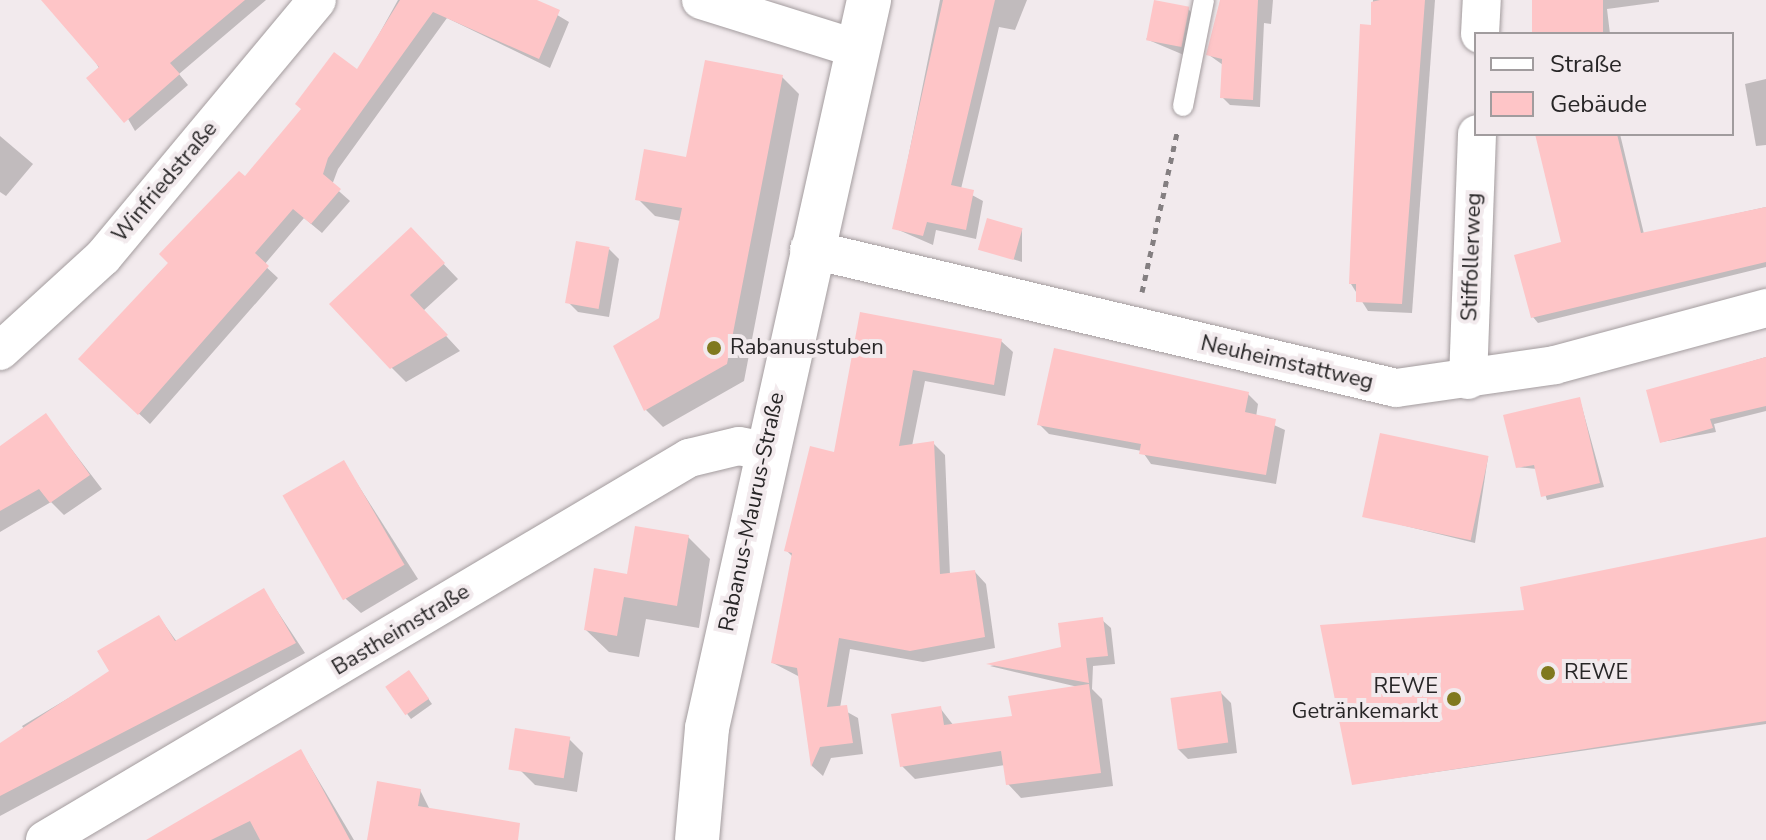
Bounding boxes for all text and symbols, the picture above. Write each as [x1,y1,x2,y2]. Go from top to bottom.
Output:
legend [1474,32,1734,136]
text: Straße [1550,48,1622,80]
text: Gebäude [1550,88,1647,120]
street label: Winfriedstraße [107,116,223,248]
street label: Stiffollerweg [1457,192,1487,322]
street label: Neuheimstattweg [1198,330,1376,396]
place label: Rabanusstuben [730,335,884,361]
marker: Rabanusstuben [705,339,723,357]
street label: Rabanus-Maurus-Straße [714,390,790,634]
street label: Bastheimstraße [327,579,475,681]
place label: REWE [1564,660,1628,686]
marker: REWE [1539,664,1557,682]
place label: REWE Getränkemarkt [1291,673,1438,724]
marker: REWE Getränkemarkt [1445,690,1463,708]

